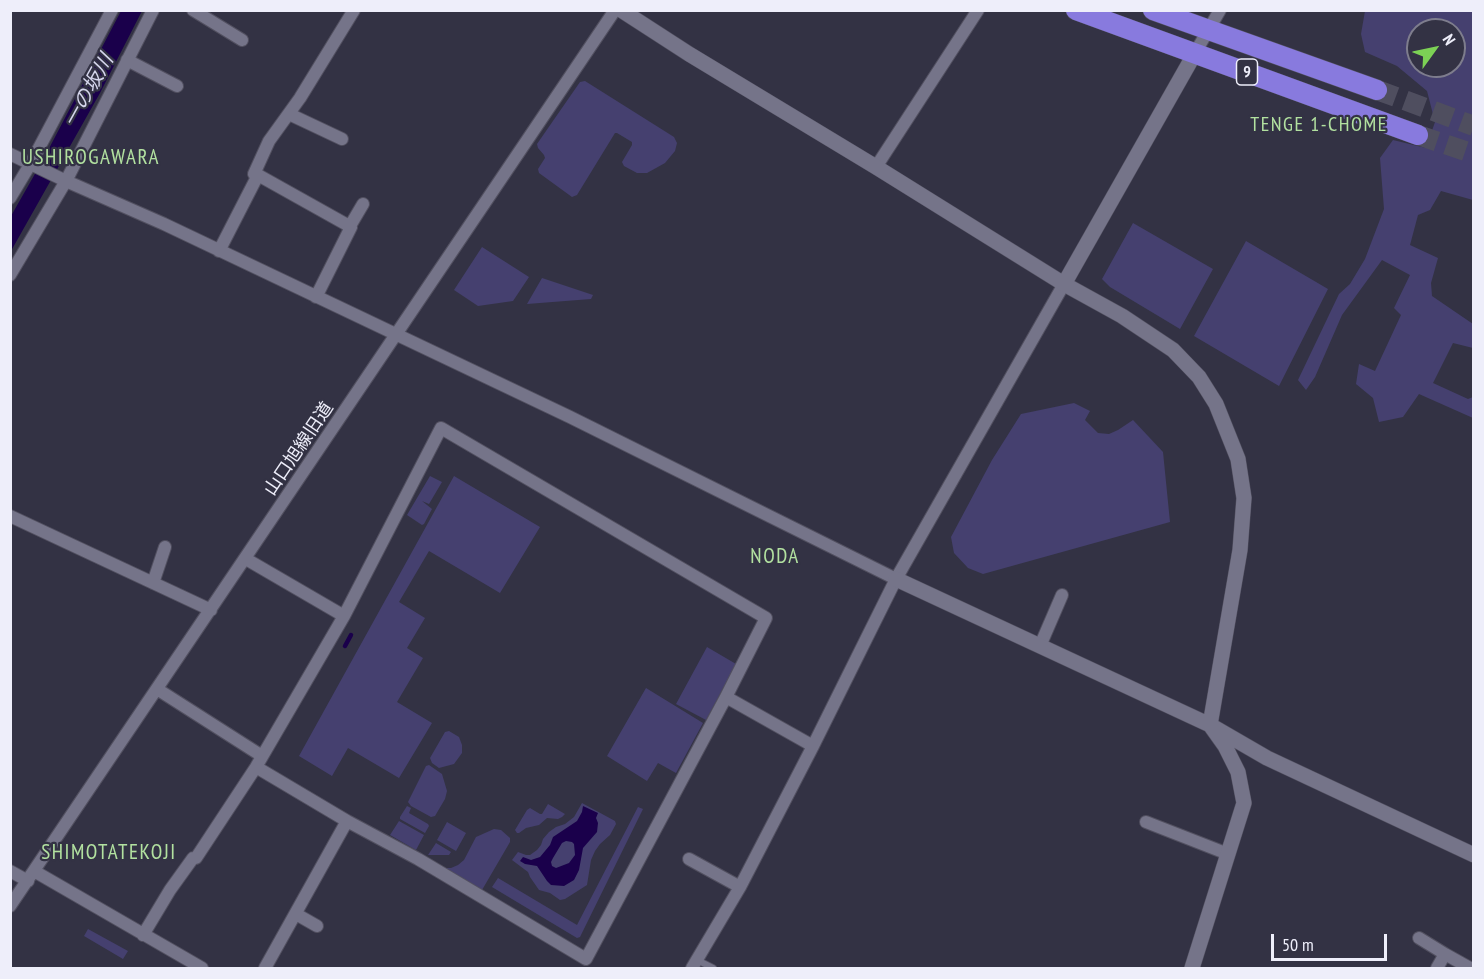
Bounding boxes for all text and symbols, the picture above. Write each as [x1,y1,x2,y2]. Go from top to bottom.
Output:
north arrow [1406,18,1466,78]
text: N [1439,30,1460,48]
water label: 一の坂川 [59,50,119,132]
road number: 9 [1236,59,1258,85]
district label: TENGE 1-CHOME [1250,113,1388,137]
district label: USHIROGAWARA [22,145,160,171]
street label: 山口旭線旧道 [260,398,338,500]
district label: NODA [750,544,800,570]
district label: SHIMOTATEKOJI [41,840,177,866]
scale bar [1274,922,1390,960]
text: 50 m [1282,933,1314,956]

